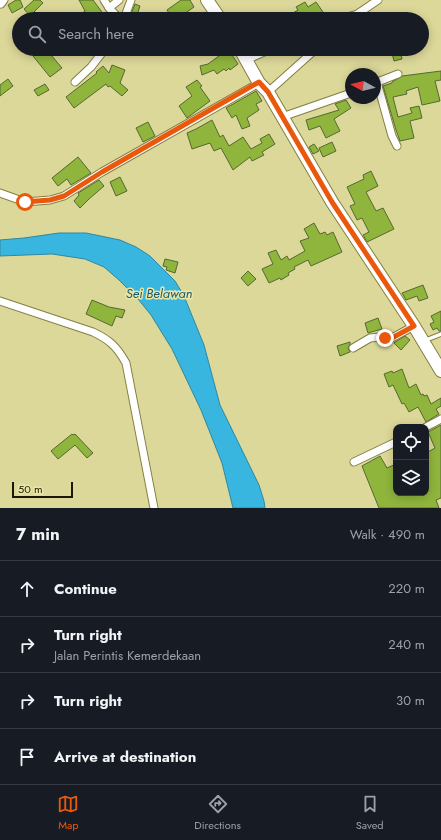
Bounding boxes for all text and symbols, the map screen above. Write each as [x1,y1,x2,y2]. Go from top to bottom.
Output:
search box [12,12,429,56]
icon: search [26,23,48,45]
text: Search here [58,23,134,45]
north arrow [345,68,381,104]
route start [16,193,34,211]
water label: Sei Belawan [126,284,193,303]
route end [376,329,394,347]
map controls [393,424,429,496]
button: locate [393,424,429,460]
button: layers [393,460,429,496]
scale bar [12,480,73,499]
text: 50 m [18,481,43,497]
text: 7 min [16,522,60,546]
text: Walk · 490 m [350,525,425,544]
icon: ahead [16,578,38,600]
text: Continue [54,578,117,600]
text: 220 m [388,579,425,598]
text: Turn right [54,624,122,646]
icon: right [16,634,38,656]
text: 240 m [388,635,425,654]
text: Jalan Perintis Kemerdekaan [54,646,201,665]
icon: right [16,690,38,712]
text: Turn right [54,690,122,712]
text: 30 m [396,691,425,710]
icon: arrive [16,746,38,768]
text: Arrive at destination [54,746,196,768]
tab: Map [57,793,79,833]
tab: Directions [194,793,241,833]
tab: Saved [356,793,384,833]

